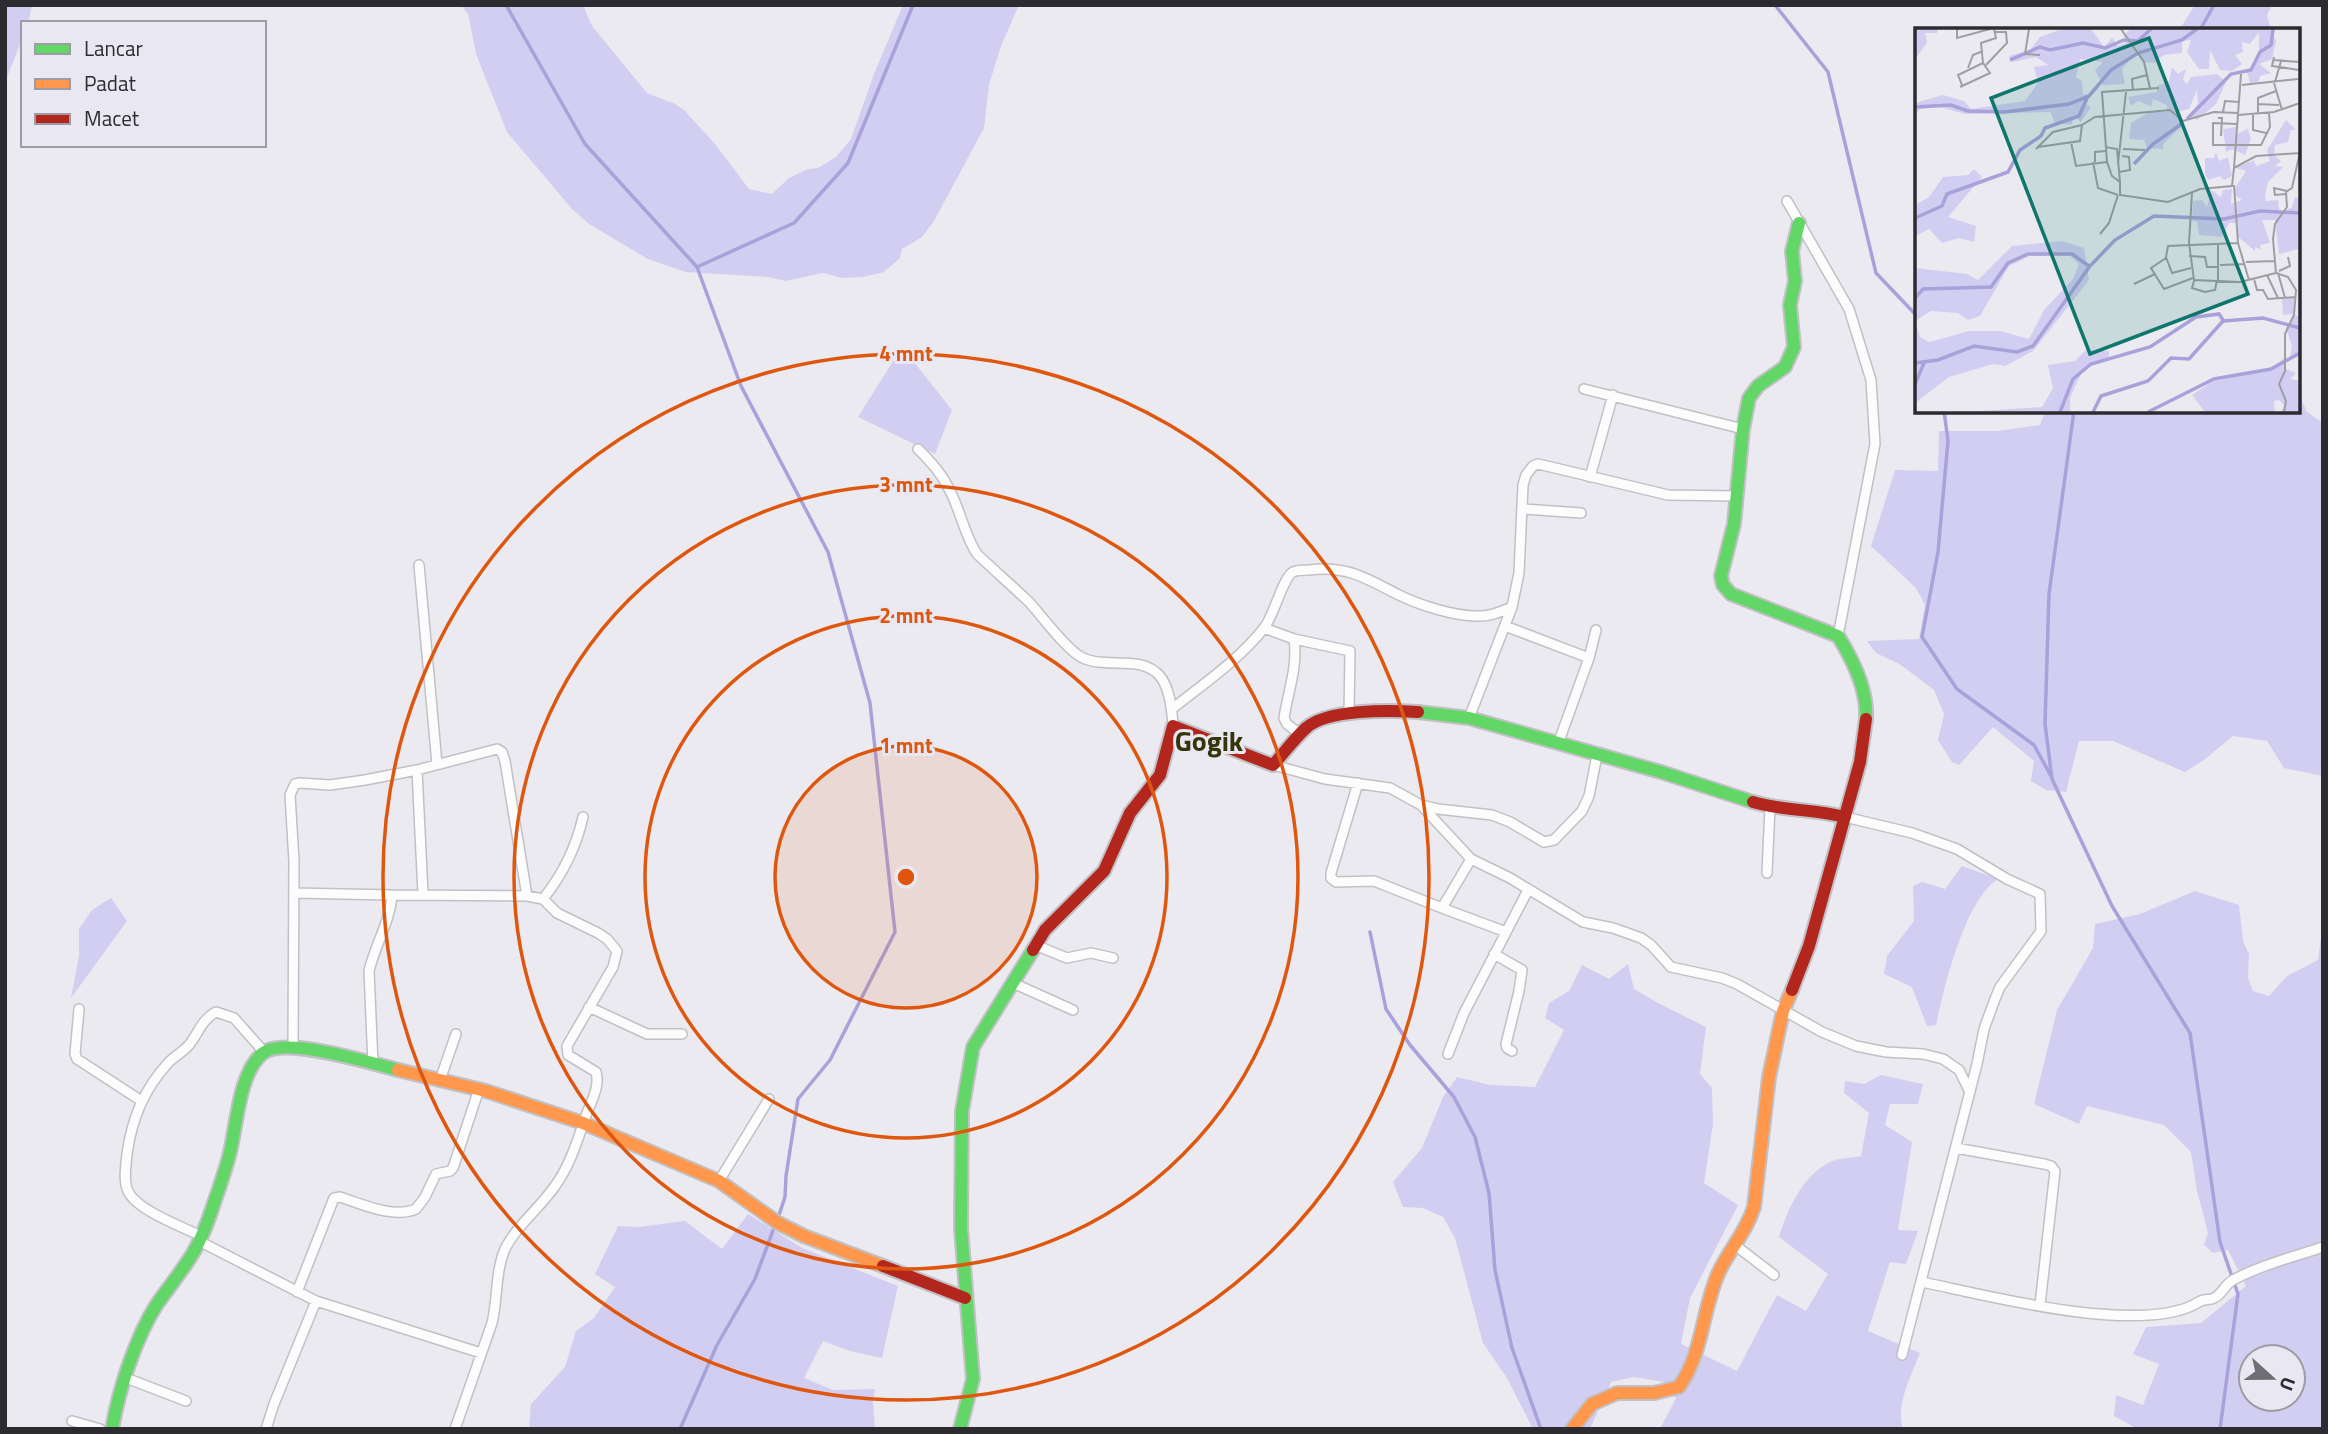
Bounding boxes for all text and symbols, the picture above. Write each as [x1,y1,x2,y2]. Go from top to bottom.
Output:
legend [21,21,266,147]
inset map [1915,28,2300,413]
text: Lancar [84,32,143,64]
text: Padat [84,67,136,99]
text: Macet [84,102,140,134]
text: 4 mnt [879,337,933,369]
text: 3 mnt [879,468,933,500]
text: 2 mnt [879,599,933,631]
district label: Gogik [1175,719,1244,762]
text: 1 mnt [879,729,933,761]
centre of rings [894,865,918,889]
north arrow [2237,1343,2307,1413]
text: U [2273,1373,2304,1395]

